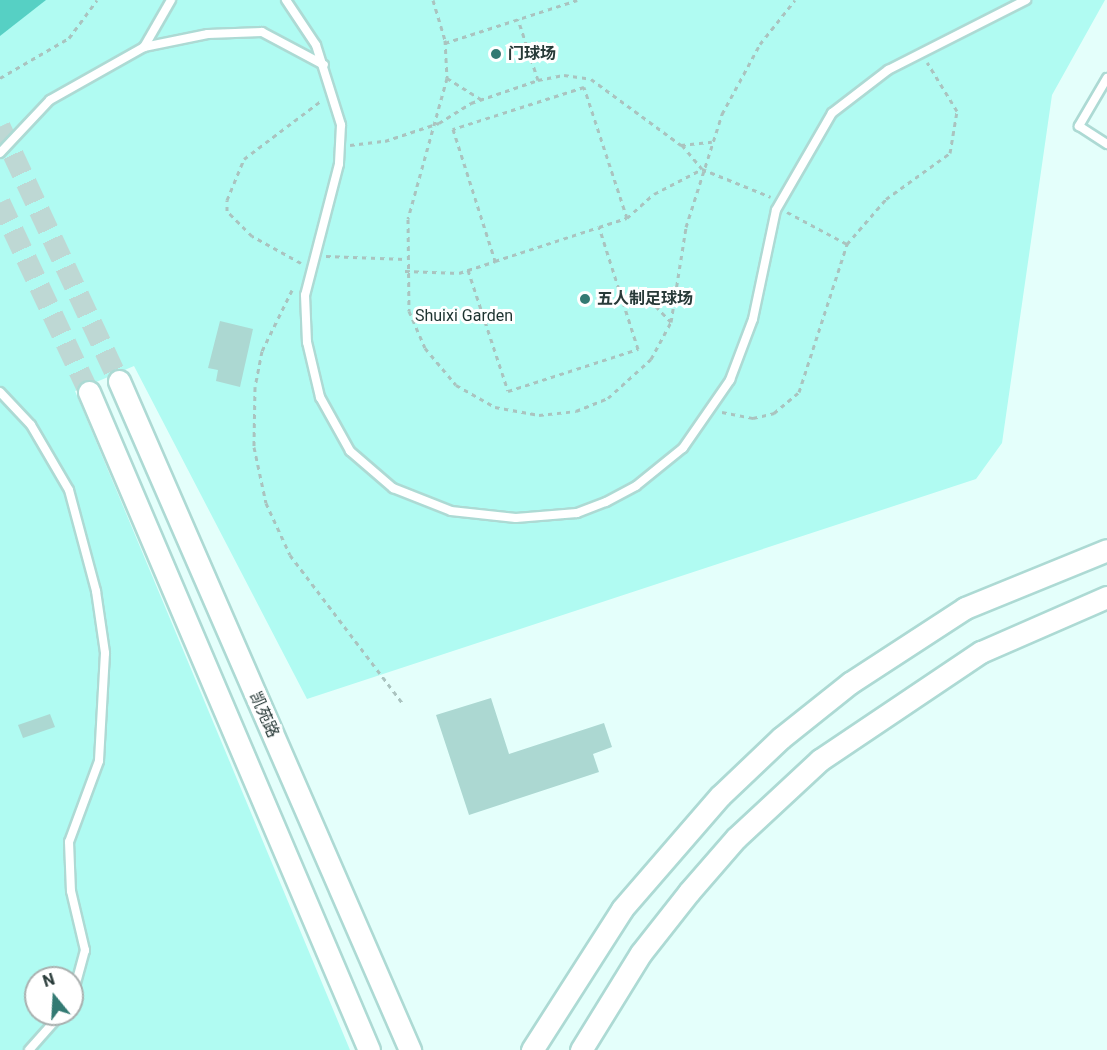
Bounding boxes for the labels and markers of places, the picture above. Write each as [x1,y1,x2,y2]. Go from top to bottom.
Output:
place label: ‌门球场‌ [508,44,556,64]
marker: ‌门球场‌ [489,47,503,61]
place label: 五人制足球场 [597,289,693,309]
marker: 五人制足球场 [578,292,592,306]

